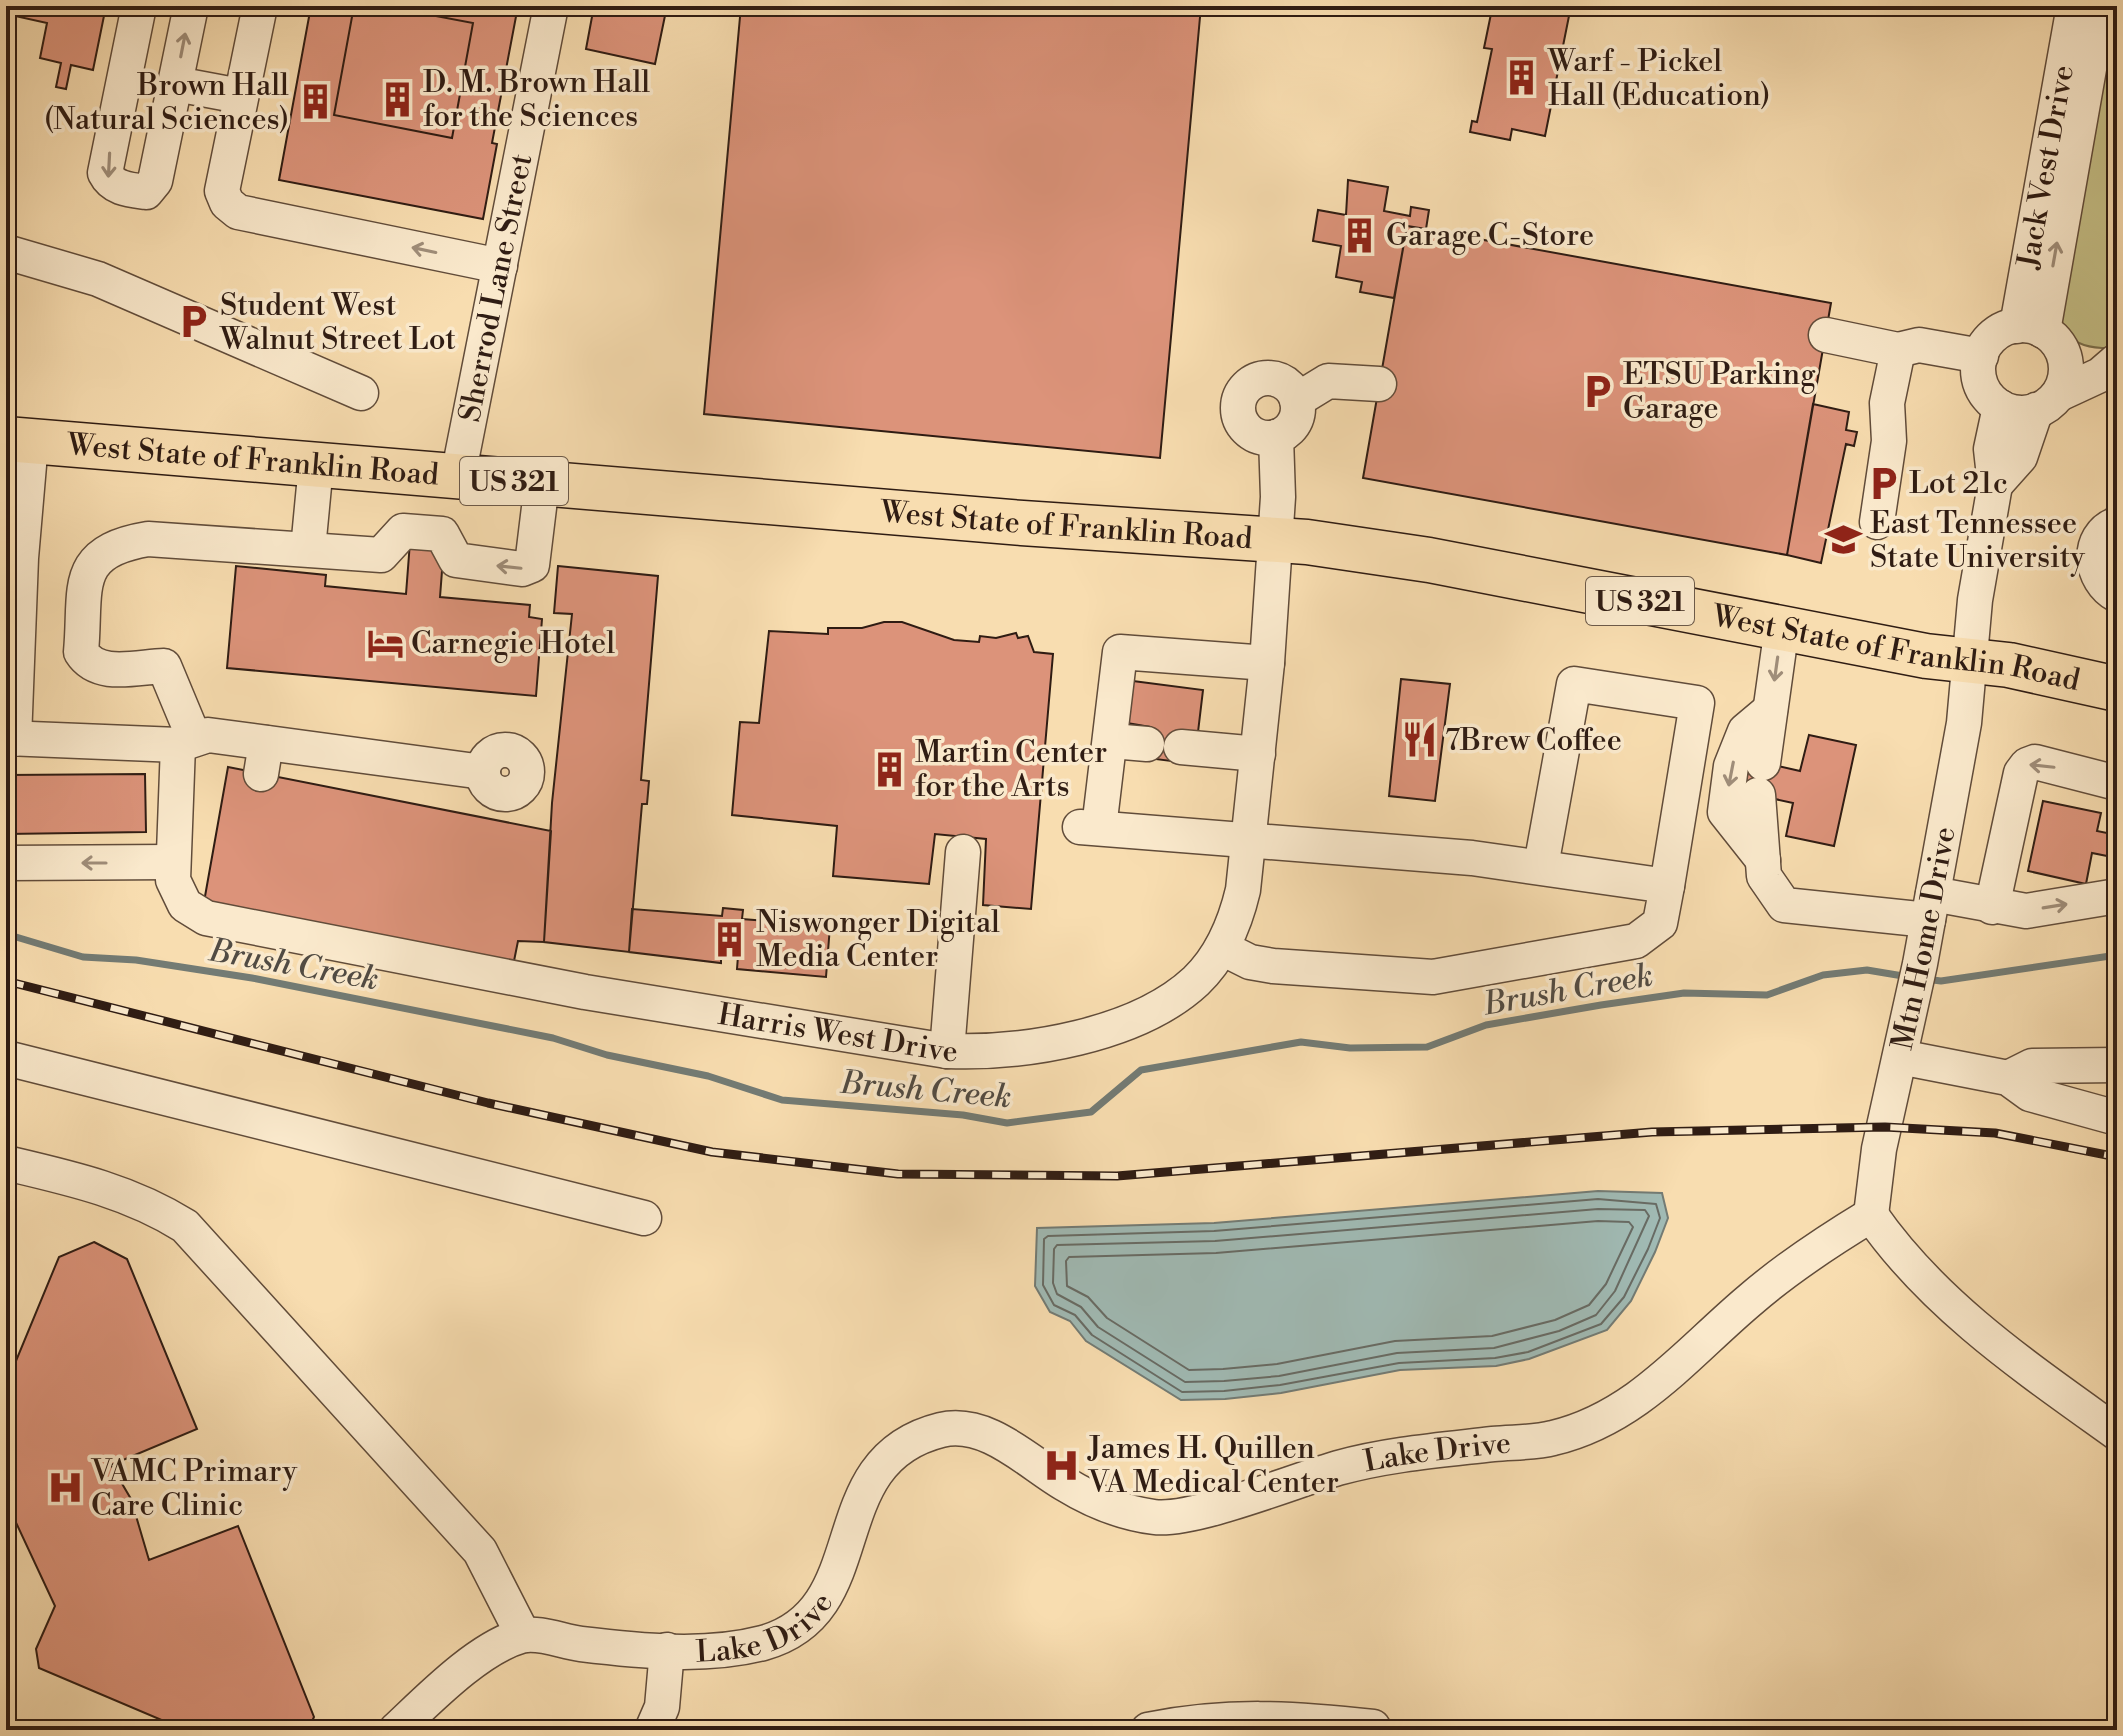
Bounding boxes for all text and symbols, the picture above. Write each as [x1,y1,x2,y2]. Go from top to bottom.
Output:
one-way arrow [177,33,192,58]
place label: Warf - Pickel Hall (Education) [1547,43,1770,115]
building icon: Warf - Pickel Hall (Education) [1503,59,1541,97]
street label: Jack Vest Drive [2009,62,2083,272]
place label: D. M. Brown Hall for the Sciences [423,64,650,136]
place label: Brown Hall (Natural Sciences) [44,67,289,139]
building icon: D. M. Brown Hall for the Sciences [378,80,416,118]
building icon: Brown Hall (Natural Sciences) [296,83,334,121]
street label: Sherrod Lane Street [451,150,541,425]
one-way arrow [101,151,116,177]
building icon: Garage C-Store [1341,216,1379,254]
place label: Garage C-Store [1386,217,1594,255]
one-way arrow [412,242,437,257]
one-way arrow [2049,242,2064,267]
place label: Student West Walnut Street Lot [219,287,456,359]
parking icon: Student West Walnut Street Lot [175,303,213,341]
place label: ETSU Parking Garage [1623,356,1816,428]
parking icon: ETSU Parking Garage [1578,372,1616,410]
street label: West State of Franklin Road [65,426,440,495]
road number: US 321 [460,457,568,505]
parking icon: Lot 21c [1864,464,1902,502]
place label: Lot 21c [1909,465,2008,503]
street label: West State of Franklin Road [878,493,1254,558]
place label: East Tennessee State University [1870,505,2085,577]
school or university icon: East Tennessee State University [1825,521,1863,559]
one-way arrow [496,559,523,574]
road number: US 321 [1586,577,1694,625]
street label: West State of Franklin Road [1708,597,2084,700]
hotel icon: Carnegie Hotel [366,624,404,662]
place label: Carnegie Hotel [411,625,615,663]
one-way arrow [1768,656,1783,681]
restaurant icon: 7Brew Coffee [1400,721,1438,759]
place label: 7Brew Coffee [1445,722,1622,760]
place label: Martin Center for the Arts [915,734,1107,806]
building icon: Martin Center for the Arts [870,750,908,788]
one-way arrow [2029,759,2055,774]
one-way arrow [1723,761,1738,786]
street label: Mtn Home Drive [1884,824,1965,1053]
one-way arrow [81,855,108,871]
one-way arrow [2041,898,2067,913]
place label: Niswonger Digital Media Center [756,904,1000,976]
building icon: Niswonger Digital Media Center [711,920,749,958]
water label: Brush Creek [205,930,382,1000]
water label: Brush Creek [1479,955,1656,1025]
street label: Harris West Drive [715,996,958,1071]
water label: Brush Creek [838,1063,1013,1117]
street label: Lake Drive [1361,1425,1512,1481]
place label: James H. Quillen VA Medical Center [1087,1430,1339,1502]
hospital icon: James H. Quillen VA Medical Center [1043,1446,1081,1484]
place label: VAMC Primary Care Clinic [90,1453,297,1525]
hospital icon: VAMC Primary Care Clinic [46,1469,84,1507]
street label: Lake Drive [695,1586,842,1672]

